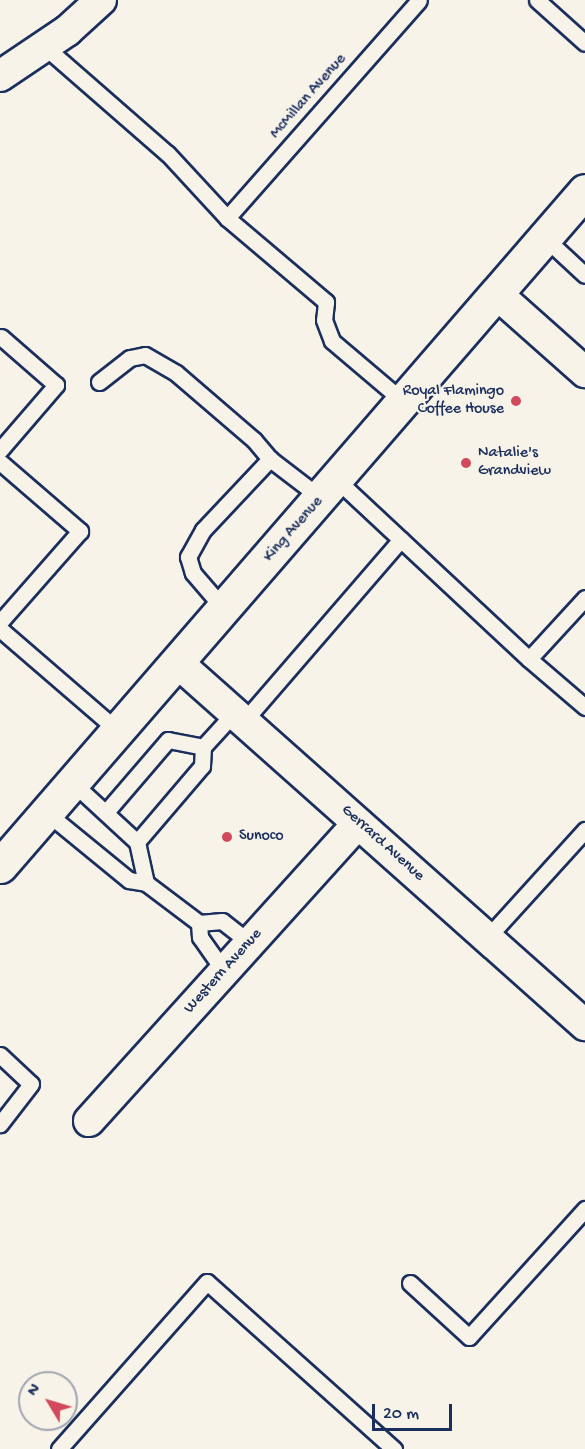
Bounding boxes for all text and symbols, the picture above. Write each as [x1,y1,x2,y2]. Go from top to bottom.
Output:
street label: McMillan Avenue [267,50,351,144]
place label: Royal Flamingo Coffee House [403,382,504,420]
marker: Royal Flamingo Coffee House [509,394,523,408]
place label: Natalie's Grandview [478,444,551,482]
marker: Natalie's Grandview [459,456,473,470]
street label: King Avenue [260,493,328,567]
street label: Gerrard Avenue [336,802,428,886]
place label: Sunoco [239,827,284,847]
marker: Sunoco [220,830,234,844]
street label: Western Avenue [181,926,267,1018]
north arrow [18,1371,78,1431]
text: N [24,1381,46,1401]
scale bar [375,1392,454,1430]
text: 20 m [383,1404,419,1425]

